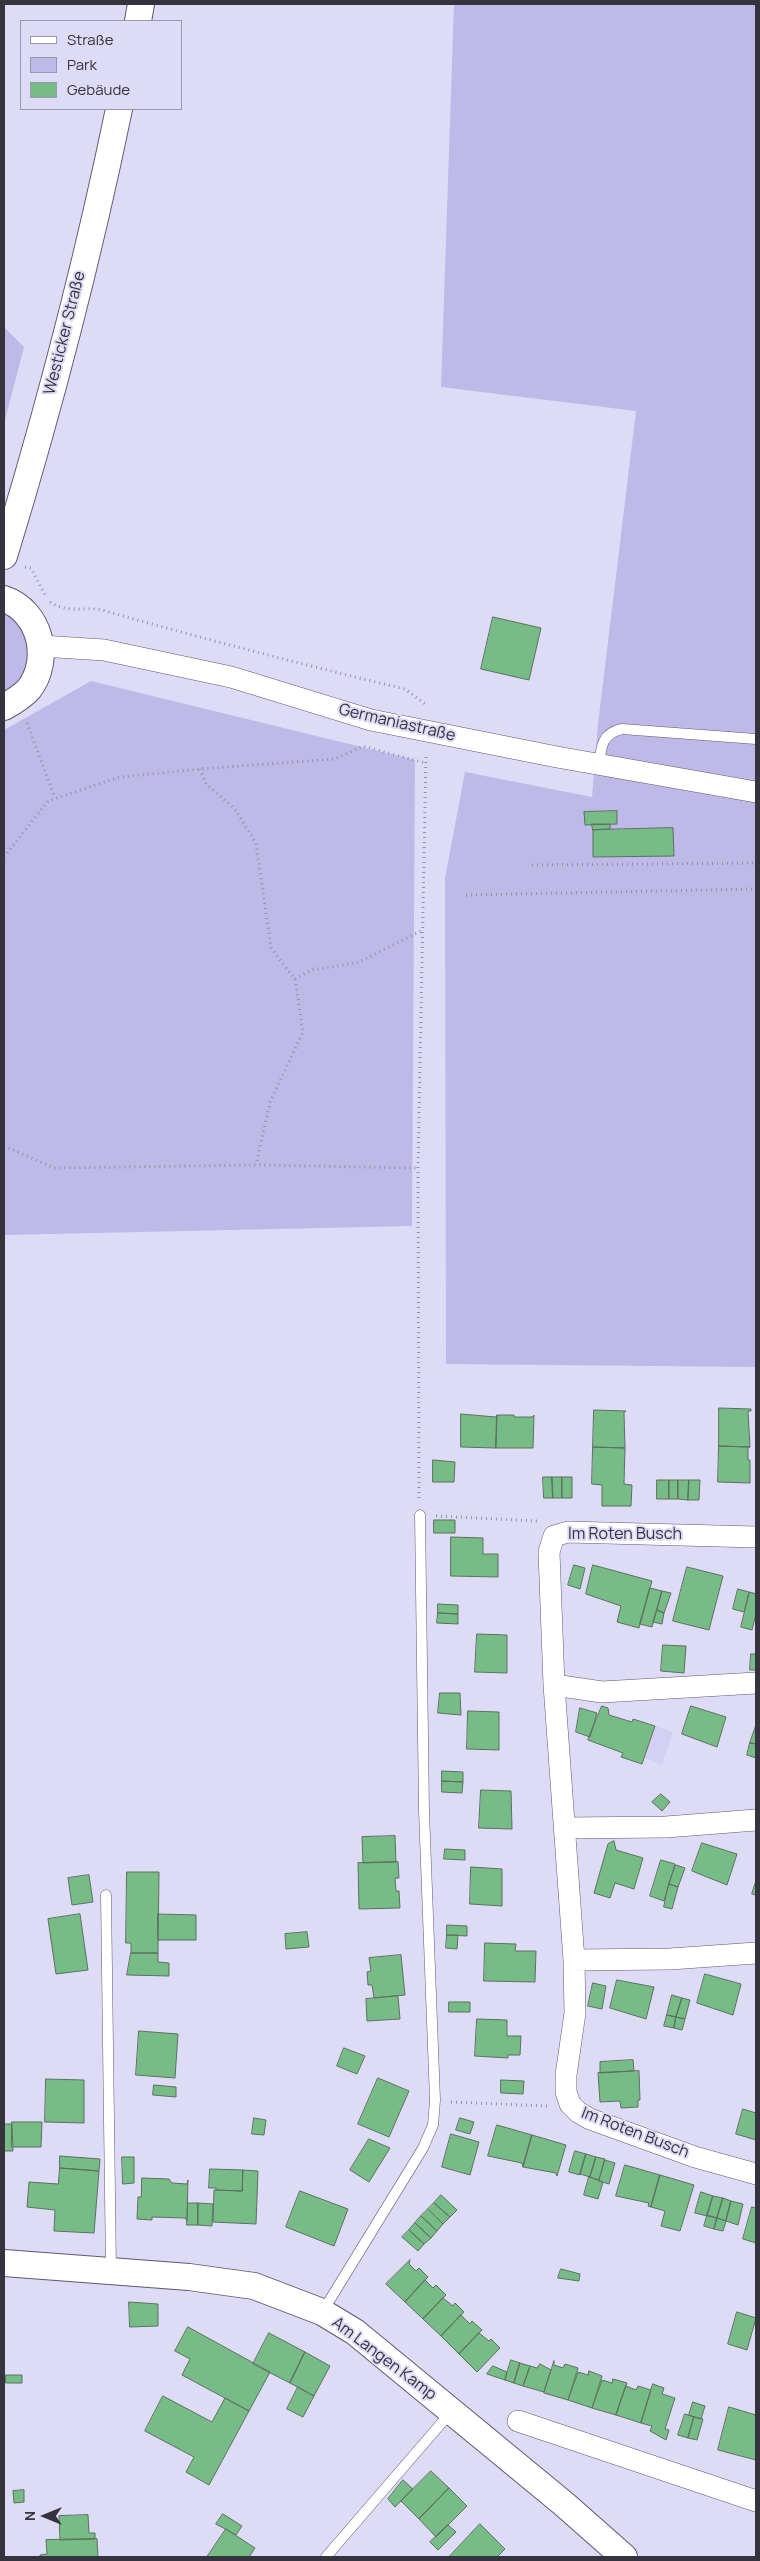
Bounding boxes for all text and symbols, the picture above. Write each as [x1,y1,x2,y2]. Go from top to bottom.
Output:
legend [20,20,182,110]
text: Straße [67,29,113,50]
text: Park [67,54,97,75]
text: Gebäude [67,79,130,100]
street label: Westicker Straße [40,269,90,397]
street label: Germaniastraße [337,700,457,746]
street label: Im Roten Busch [568,1525,682,1545]
street label: Im Roten Busch [578,2104,692,2162]
street label: Am Langen Kamp [328,2313,440,2405]
north arrow [20,2491,70,2541]
text: N [20,2511,39,2521]

